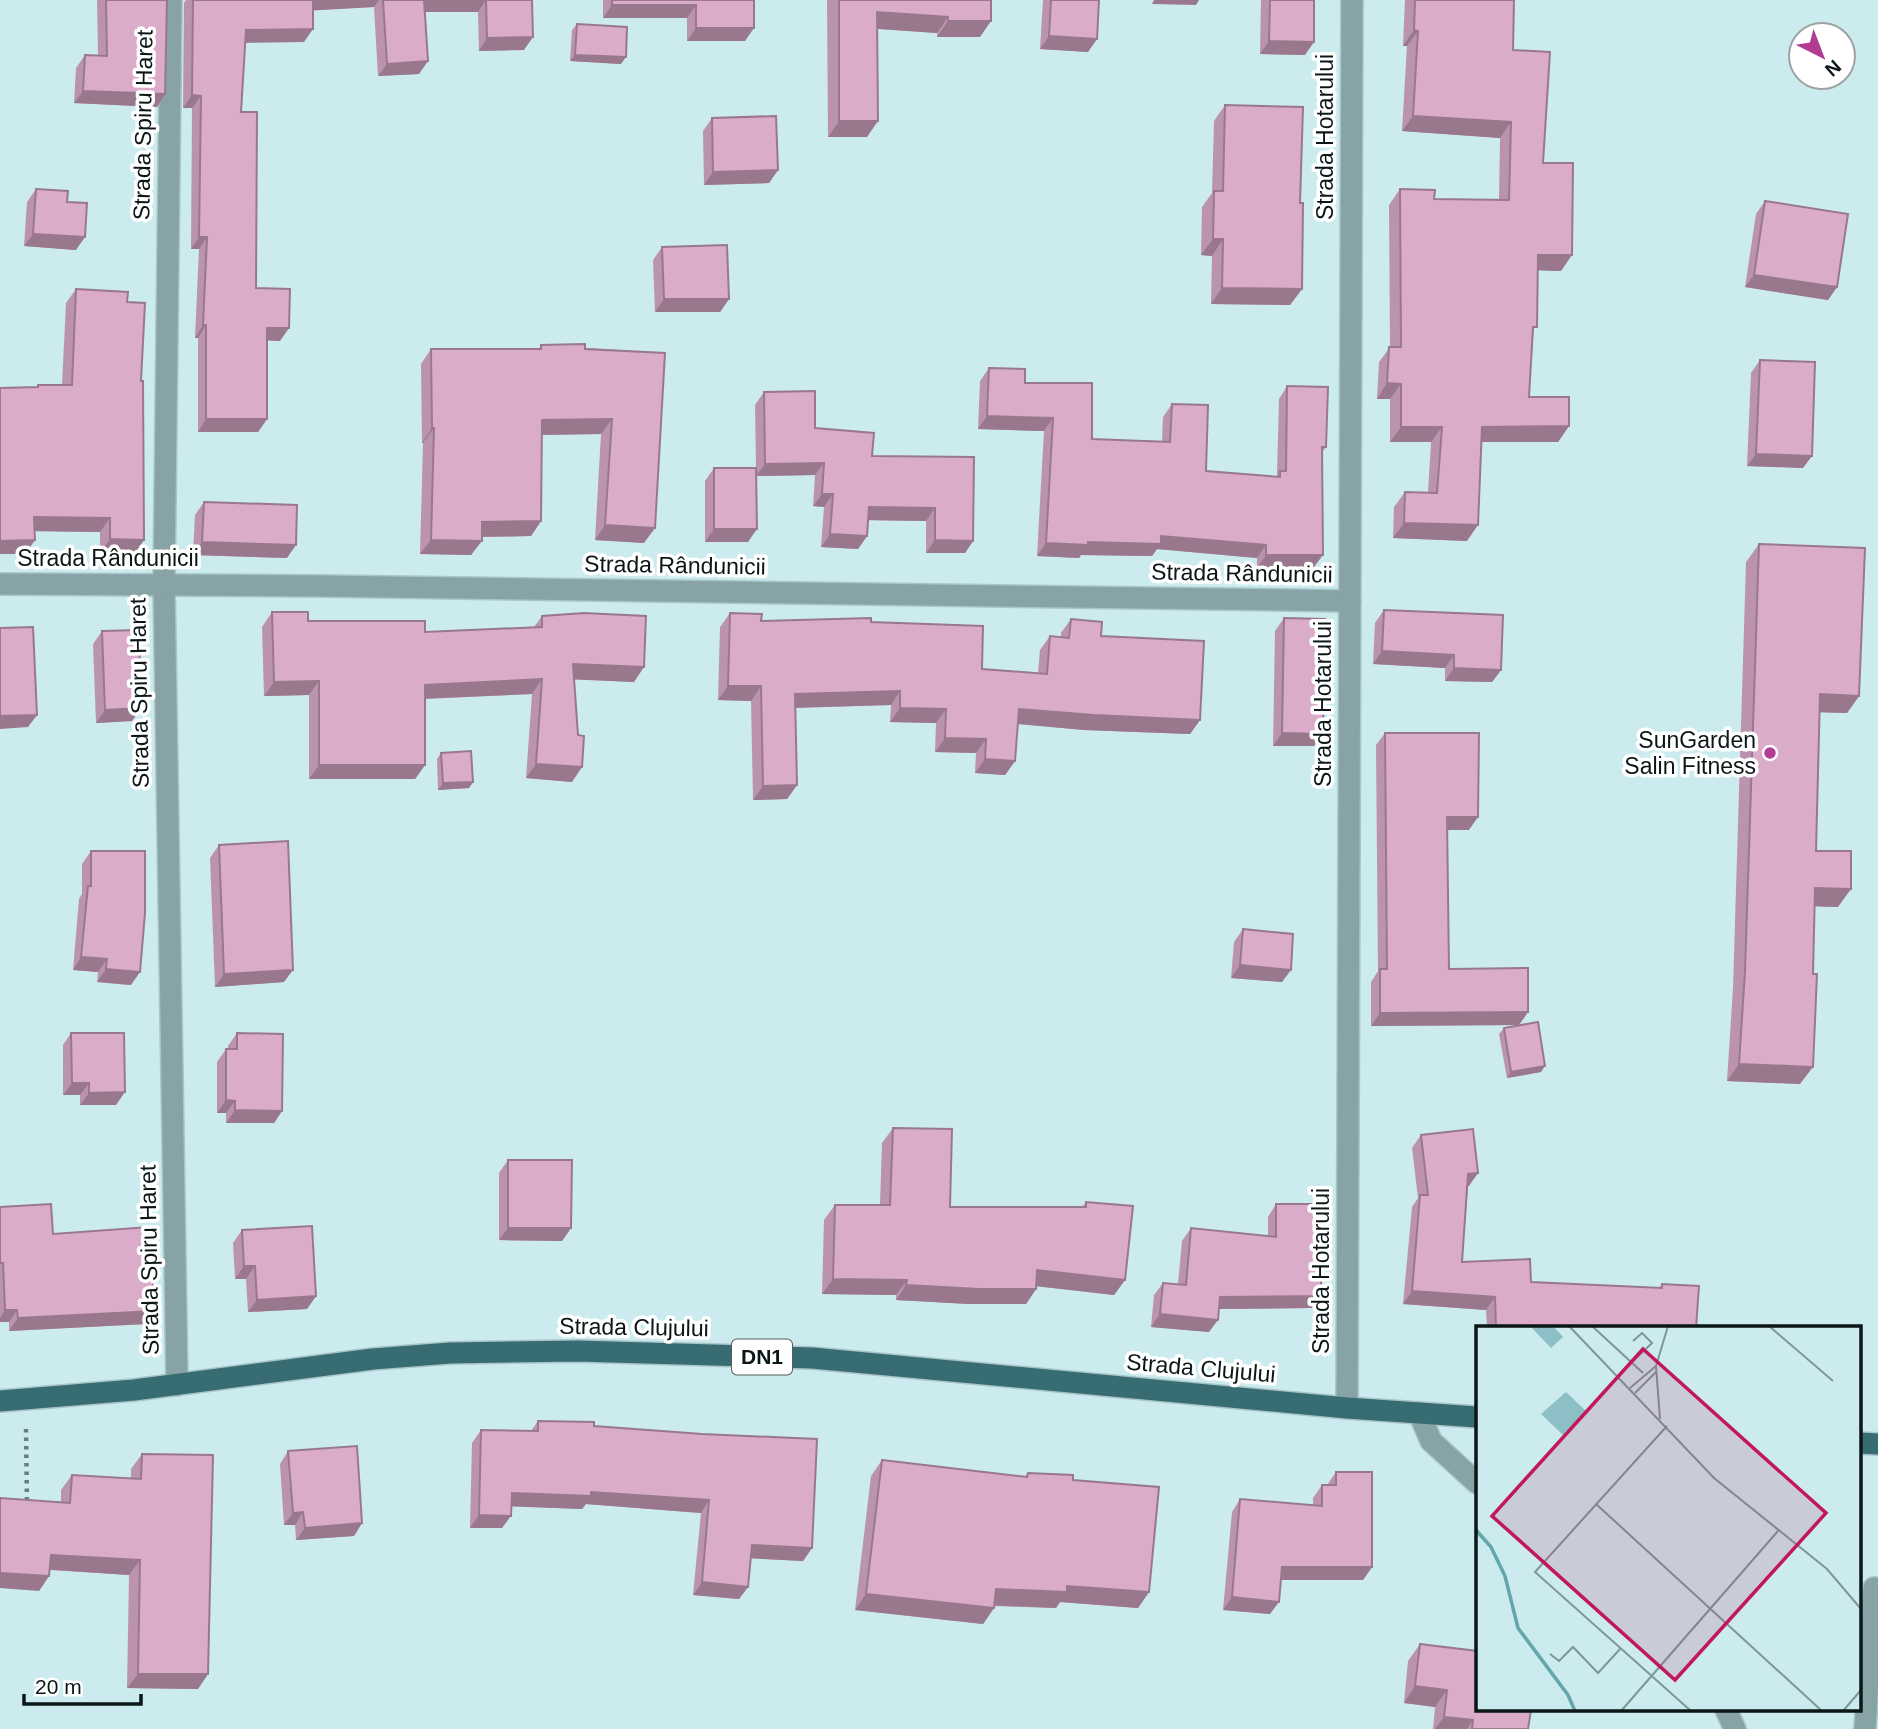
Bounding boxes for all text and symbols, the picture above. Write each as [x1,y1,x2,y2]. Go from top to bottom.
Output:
north arrow [1787,21,1857,91]
street label: Strada Spiru Haret [128,29,158,220]
street label: Strada Hotarului [1312,54,1338,220]
text: N [1821,56,1845,81]
street label: Strada Rândunicii [17,545,199,571]
street label: Strada Rândunicii [584,550,766,580]
street label: Strada Rândunicii [1151,558,1333,588]
street label: Strada Spiru Haret [124,597,154,788]
street label: Strada Hotarului [1310,621,1336,787]
place label: SunGarden Salin Fitness [1624,727,1756,779]
marker: SunGarden Salin Fitness [1762,745,1778,761]
street label: Strada Spiru Haret [134,1164,164,1355]
street label: Strada Hotarului [1308,1188,1334,1354]
street label: Strada Clujului [559,1313,709,1341]
inset map [1476,1326,1860,1712]
road number: DN1 [732,1340,792,1374]
street label: Strada Clujului [1125,1349,1277,1387]
scale bar [24,1662,142,1706]
text: 20 m [35,1675,82,1698]

